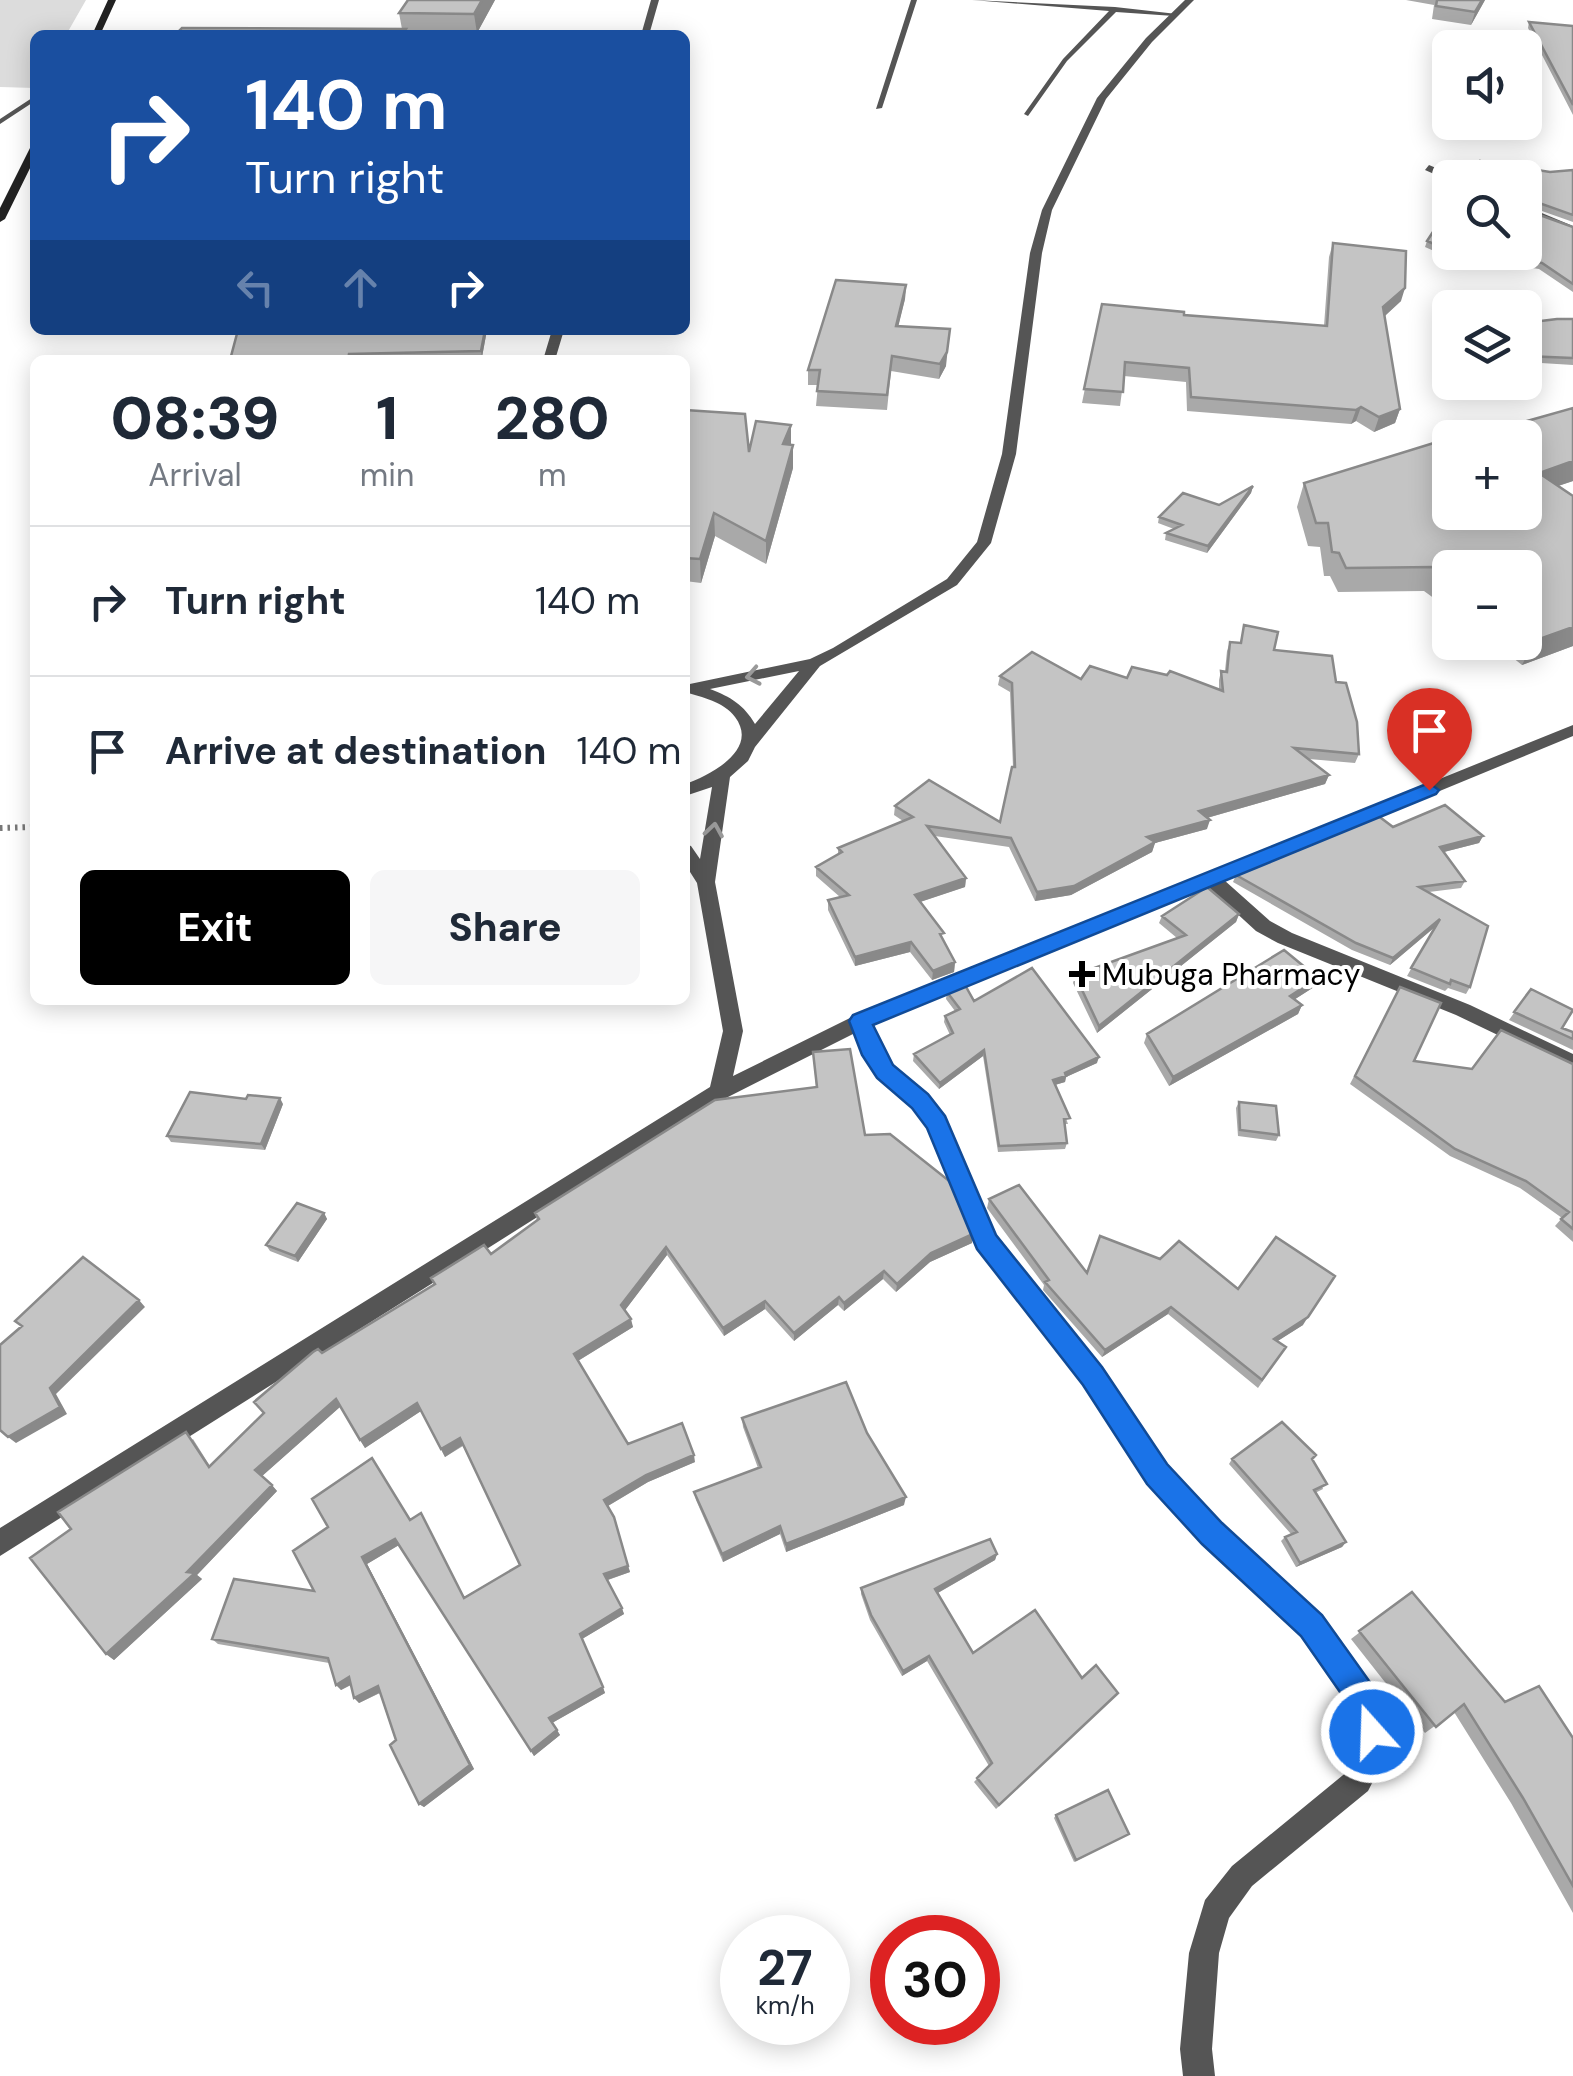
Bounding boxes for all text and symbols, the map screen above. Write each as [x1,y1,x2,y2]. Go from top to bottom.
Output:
map controls [1432,30,1542,660]
button: sound [1432,30,1542,140]
text: 140 m [245,60,448,151]
icon: right [80,70,210,200]
text: Turn right [245,148,444,207]
button: search [1432,160,1542,270]
icon: left [228,260,283,315]
icon: ahead [333,260,388,315]
icon: right [438,260,493,315]
button: layers [1432,290,1542,400]
text: 08:39 [110,379,279,458]
text: 1 [376,379,398,458]
text: 280 [495,379,610,458]
button: + [1432,420,1542,530]
text: Arrival [148,454,242,496]
text: min [360,454,414,496]
text: m [538,454,566,496]
button: − [1432,550,1542,660]
icon: right [80,574,135,629]
text: Turn right [165,576,346,626]
text: 140 m [535,576,640,626]
one-way arrow [744,664,761,685]
pin [1387,688,1472,791]
icon: arrive [1402,703,1457,758]
icon: arrive [80,724,135,779]
text: Arrive at destination [165,726,547,776]
text: 140 m [577,726,681,776]
one-way arrow [703,822,724,838]
button: Exit [80,870,350,985]
button: Share [370,870,640,985]
place label: Mubuga Pharmacy [1102,955,1361,994]
marker: Mubuga Pharmacy [1071,963,1093,985]
position arrow [1320,1680,1424,1784]
speed limit sign: 30 [870,1915,1000,2045]
text: 27 [757,1935,813,2001]
text: km/h [755,1989,815,2022]

